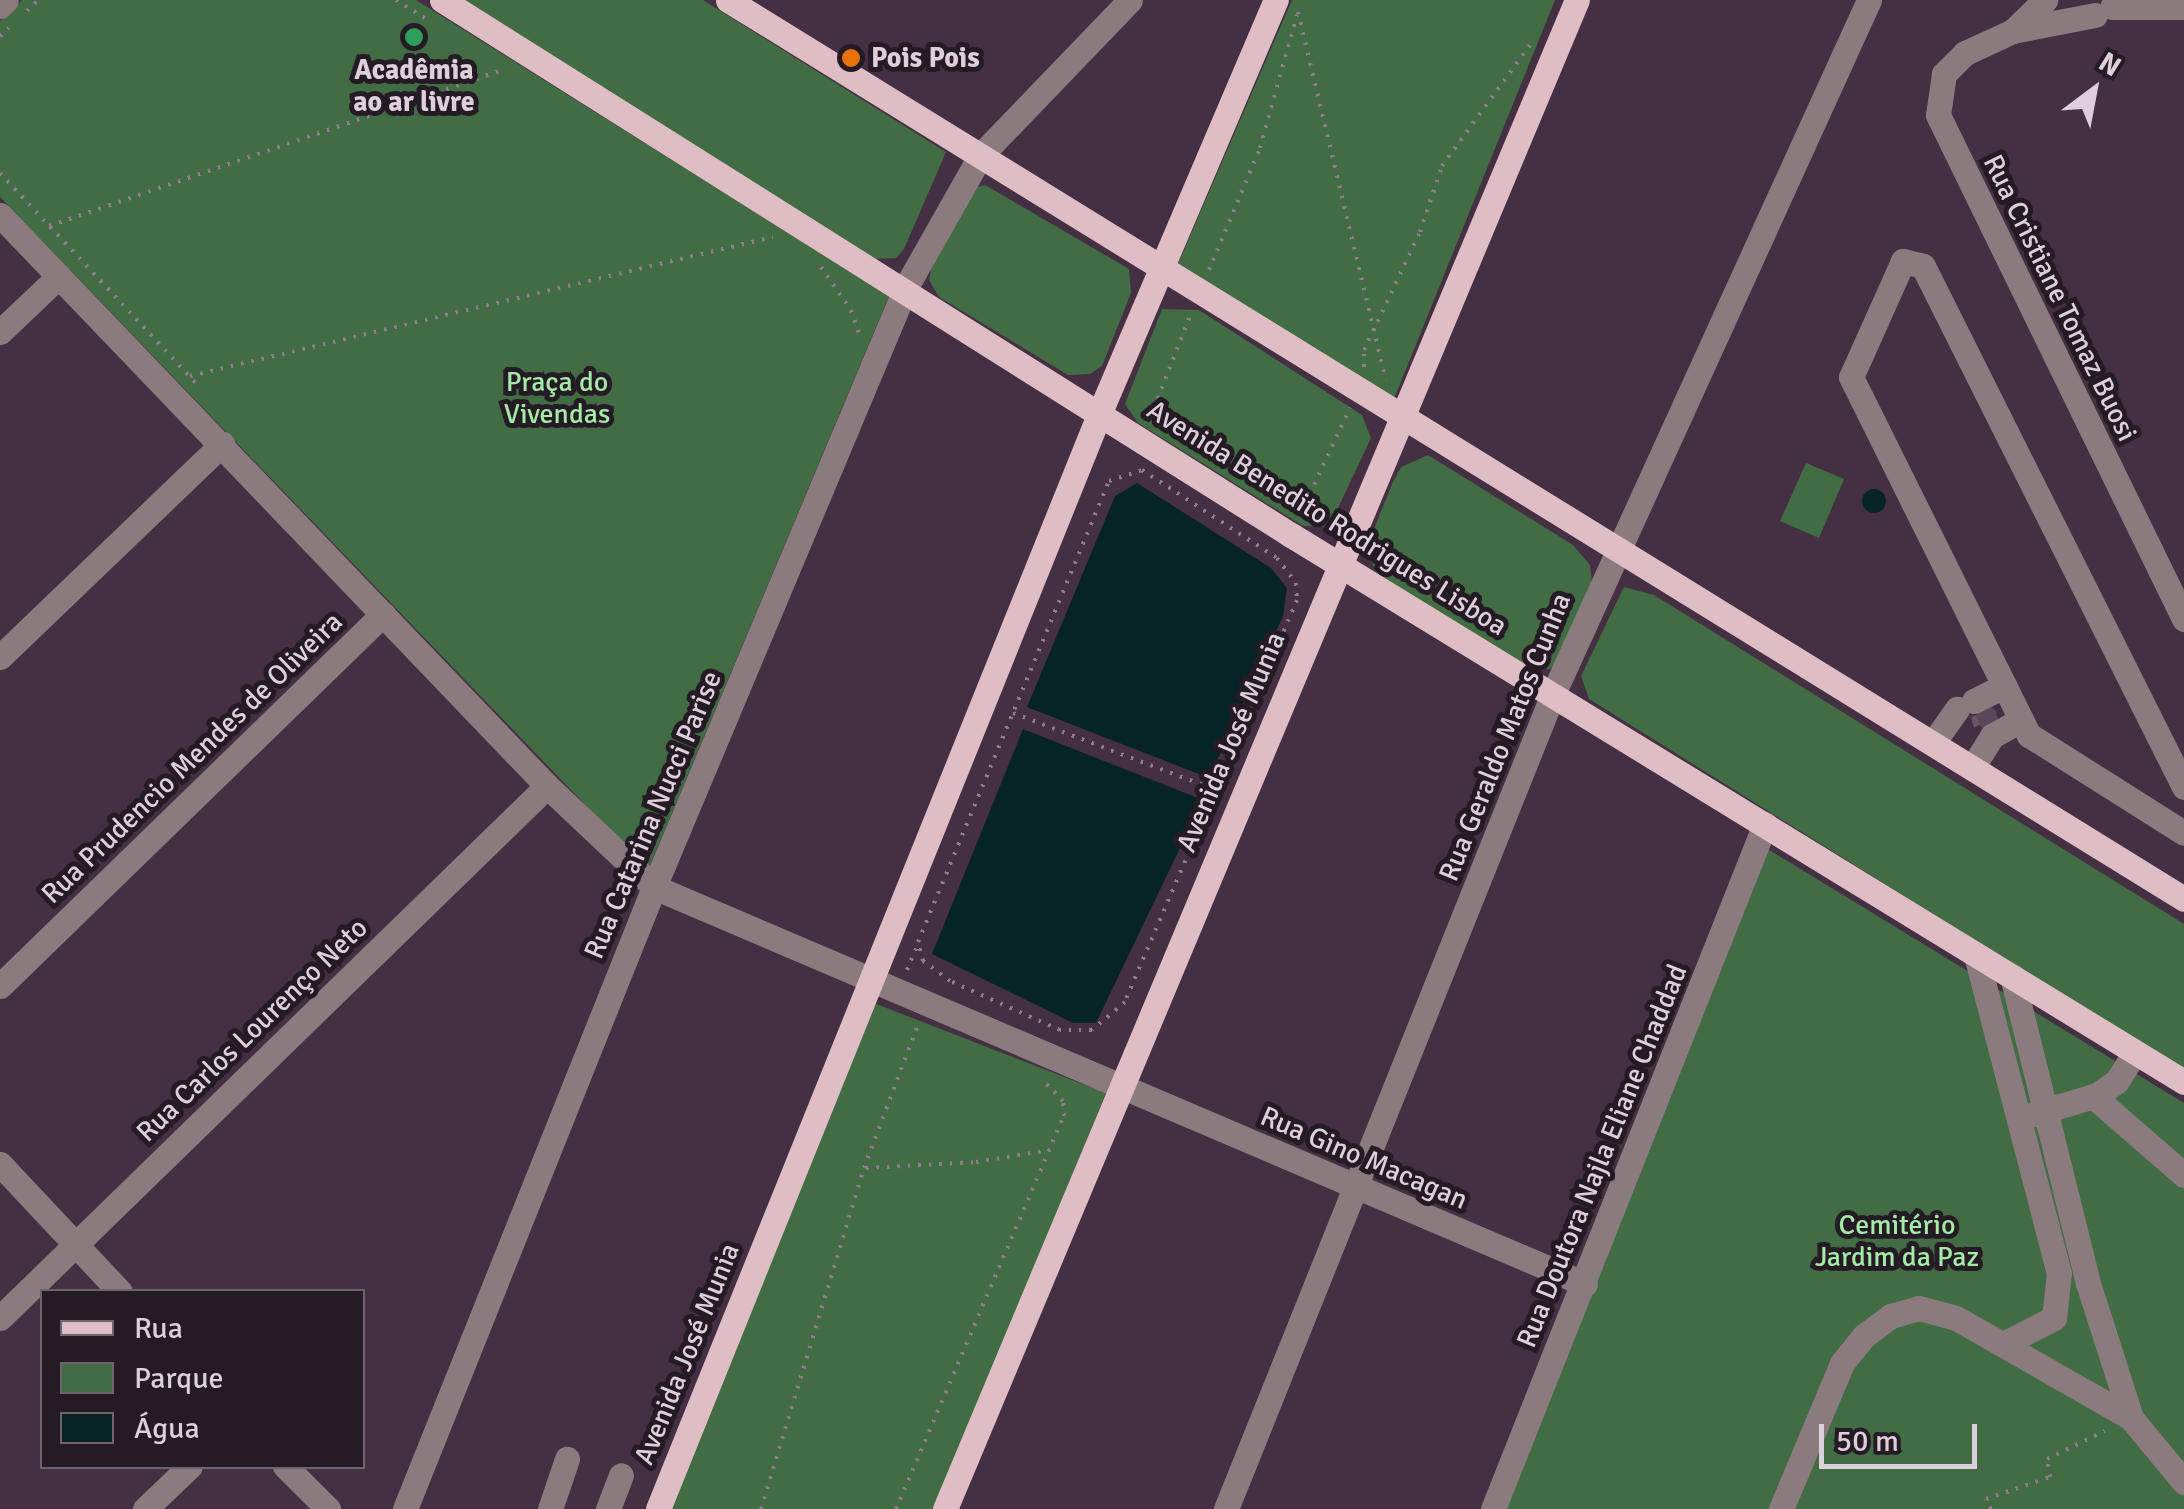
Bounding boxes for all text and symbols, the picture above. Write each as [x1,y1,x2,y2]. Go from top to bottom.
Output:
marker: Acadêmia ao ar livre [403,26,425,48]
north arrow [2044,40,2144,140]
place label: Pois Pois [871,41,980,75]
text: N [2093,45,2127,84]
marker: Pois Pois [840,47,862,69]
place label: Acadêmia ao ar livre [353,53,475,119]
street label: Rua Cristiane Tomaz Buosi [1976,149,2144,447]
park label: Praça do Vivendas [504,365,610,431]
street label: Avenida Benedito Rodrigues Lisboa [1141,393,1513,643]
street label: Rua Geraldo Matos Cunha [1432,588,1578,886]
street label: Rua Prudencio Mendes de Oliveira [35,605,349,911]
street label: Avenida José Munia [1170,627,1292,857]
street label: Rua Catarina Nucci Parise [577,666,729,964]
street label: Rua Carlos Lourenço Neto [130,911,374,1149]
street label: Rua Doutora Najla Eliane Chaddad [1510,960,1694,1352]
street label: Rua Gino Macagan [1255,1099,1473,1217]
park label: Cemitério Jardim da Paz [1815,1208,1979,1274]
street label: Avenida José Munia [627,1238,747,1470]
legend [40,1289,365,1469]
text: Rua [134,1310,183,1347]
text: Parque [134,1360,224,1397]
scale bar [1824,1404,1982,1466]
text: Água [134,1410,200,1447]
text: 50 m [1836,1423,1899,1460]

